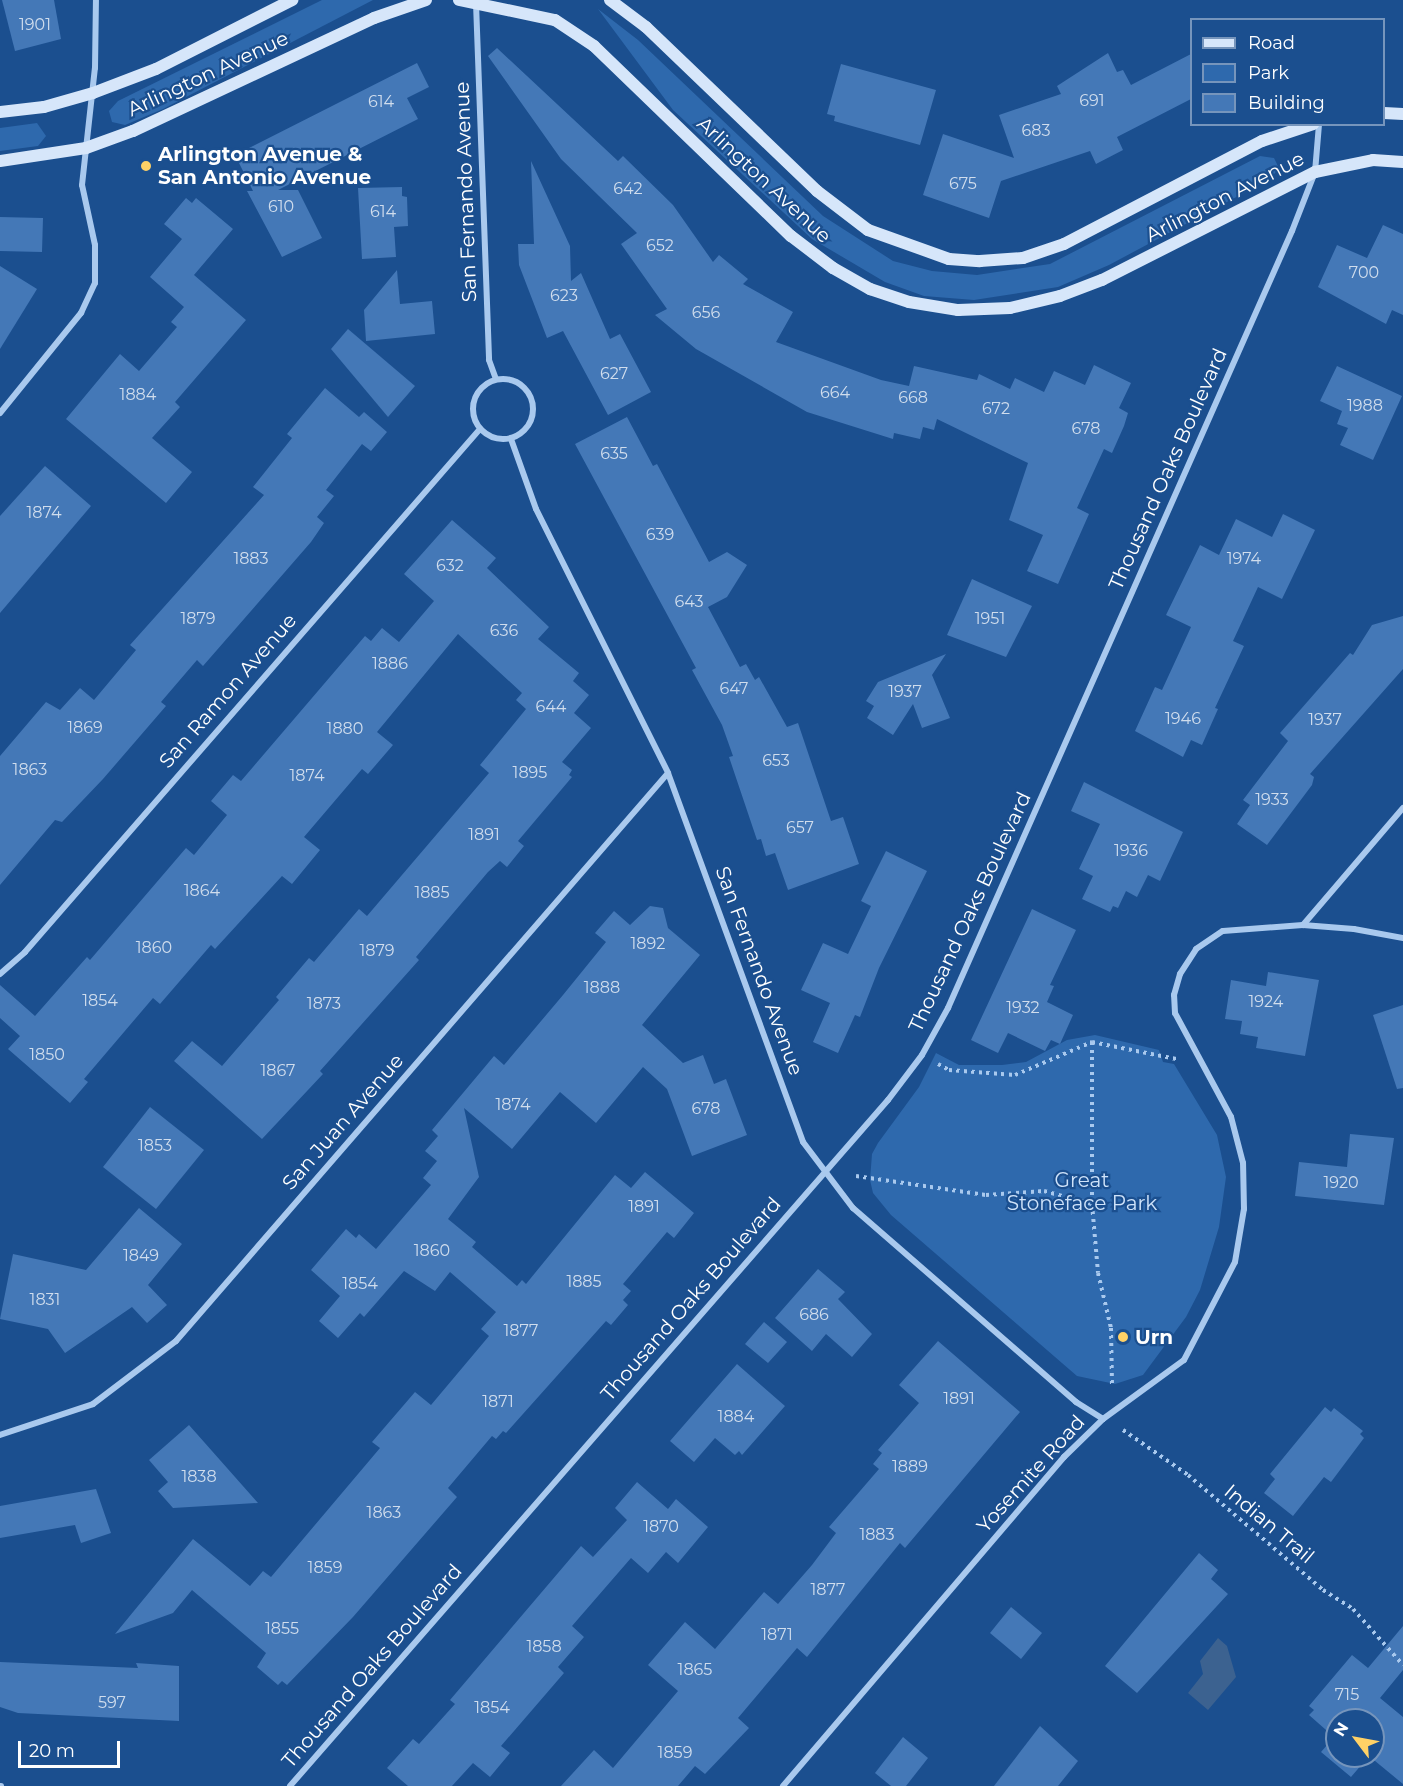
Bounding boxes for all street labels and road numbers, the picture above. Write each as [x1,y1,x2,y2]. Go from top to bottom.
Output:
street label: Arlington Avenue [124,26,292,122]
street label: San Fernando Avenue [450,81,482,303]
street label: Arlington Avenue [692,112,836,248]
street label: Arlington Avenue [1142,147,1308,247]
street label: Thousand Oaks Boulevard [1104,344,1232,594]
street label: San Ramon Avenue [154,609,302,773]
street label: Thousand Oaks Boulevard [904,788,1036,1036]
street label: San Fernando Avenue [710,863,808,1079]
street label: San Juan Avenue [277,1049,409,1195]
street label: Thousand Oaks Boulevard [596,1192,786,1406]
street label: Yosemite Road [972,1410,1090,1538]
street label: Indian Trail [1219,1479,1319,1569]
street label: Thousand Oaks Boulevard [277,1559,467,1773]

